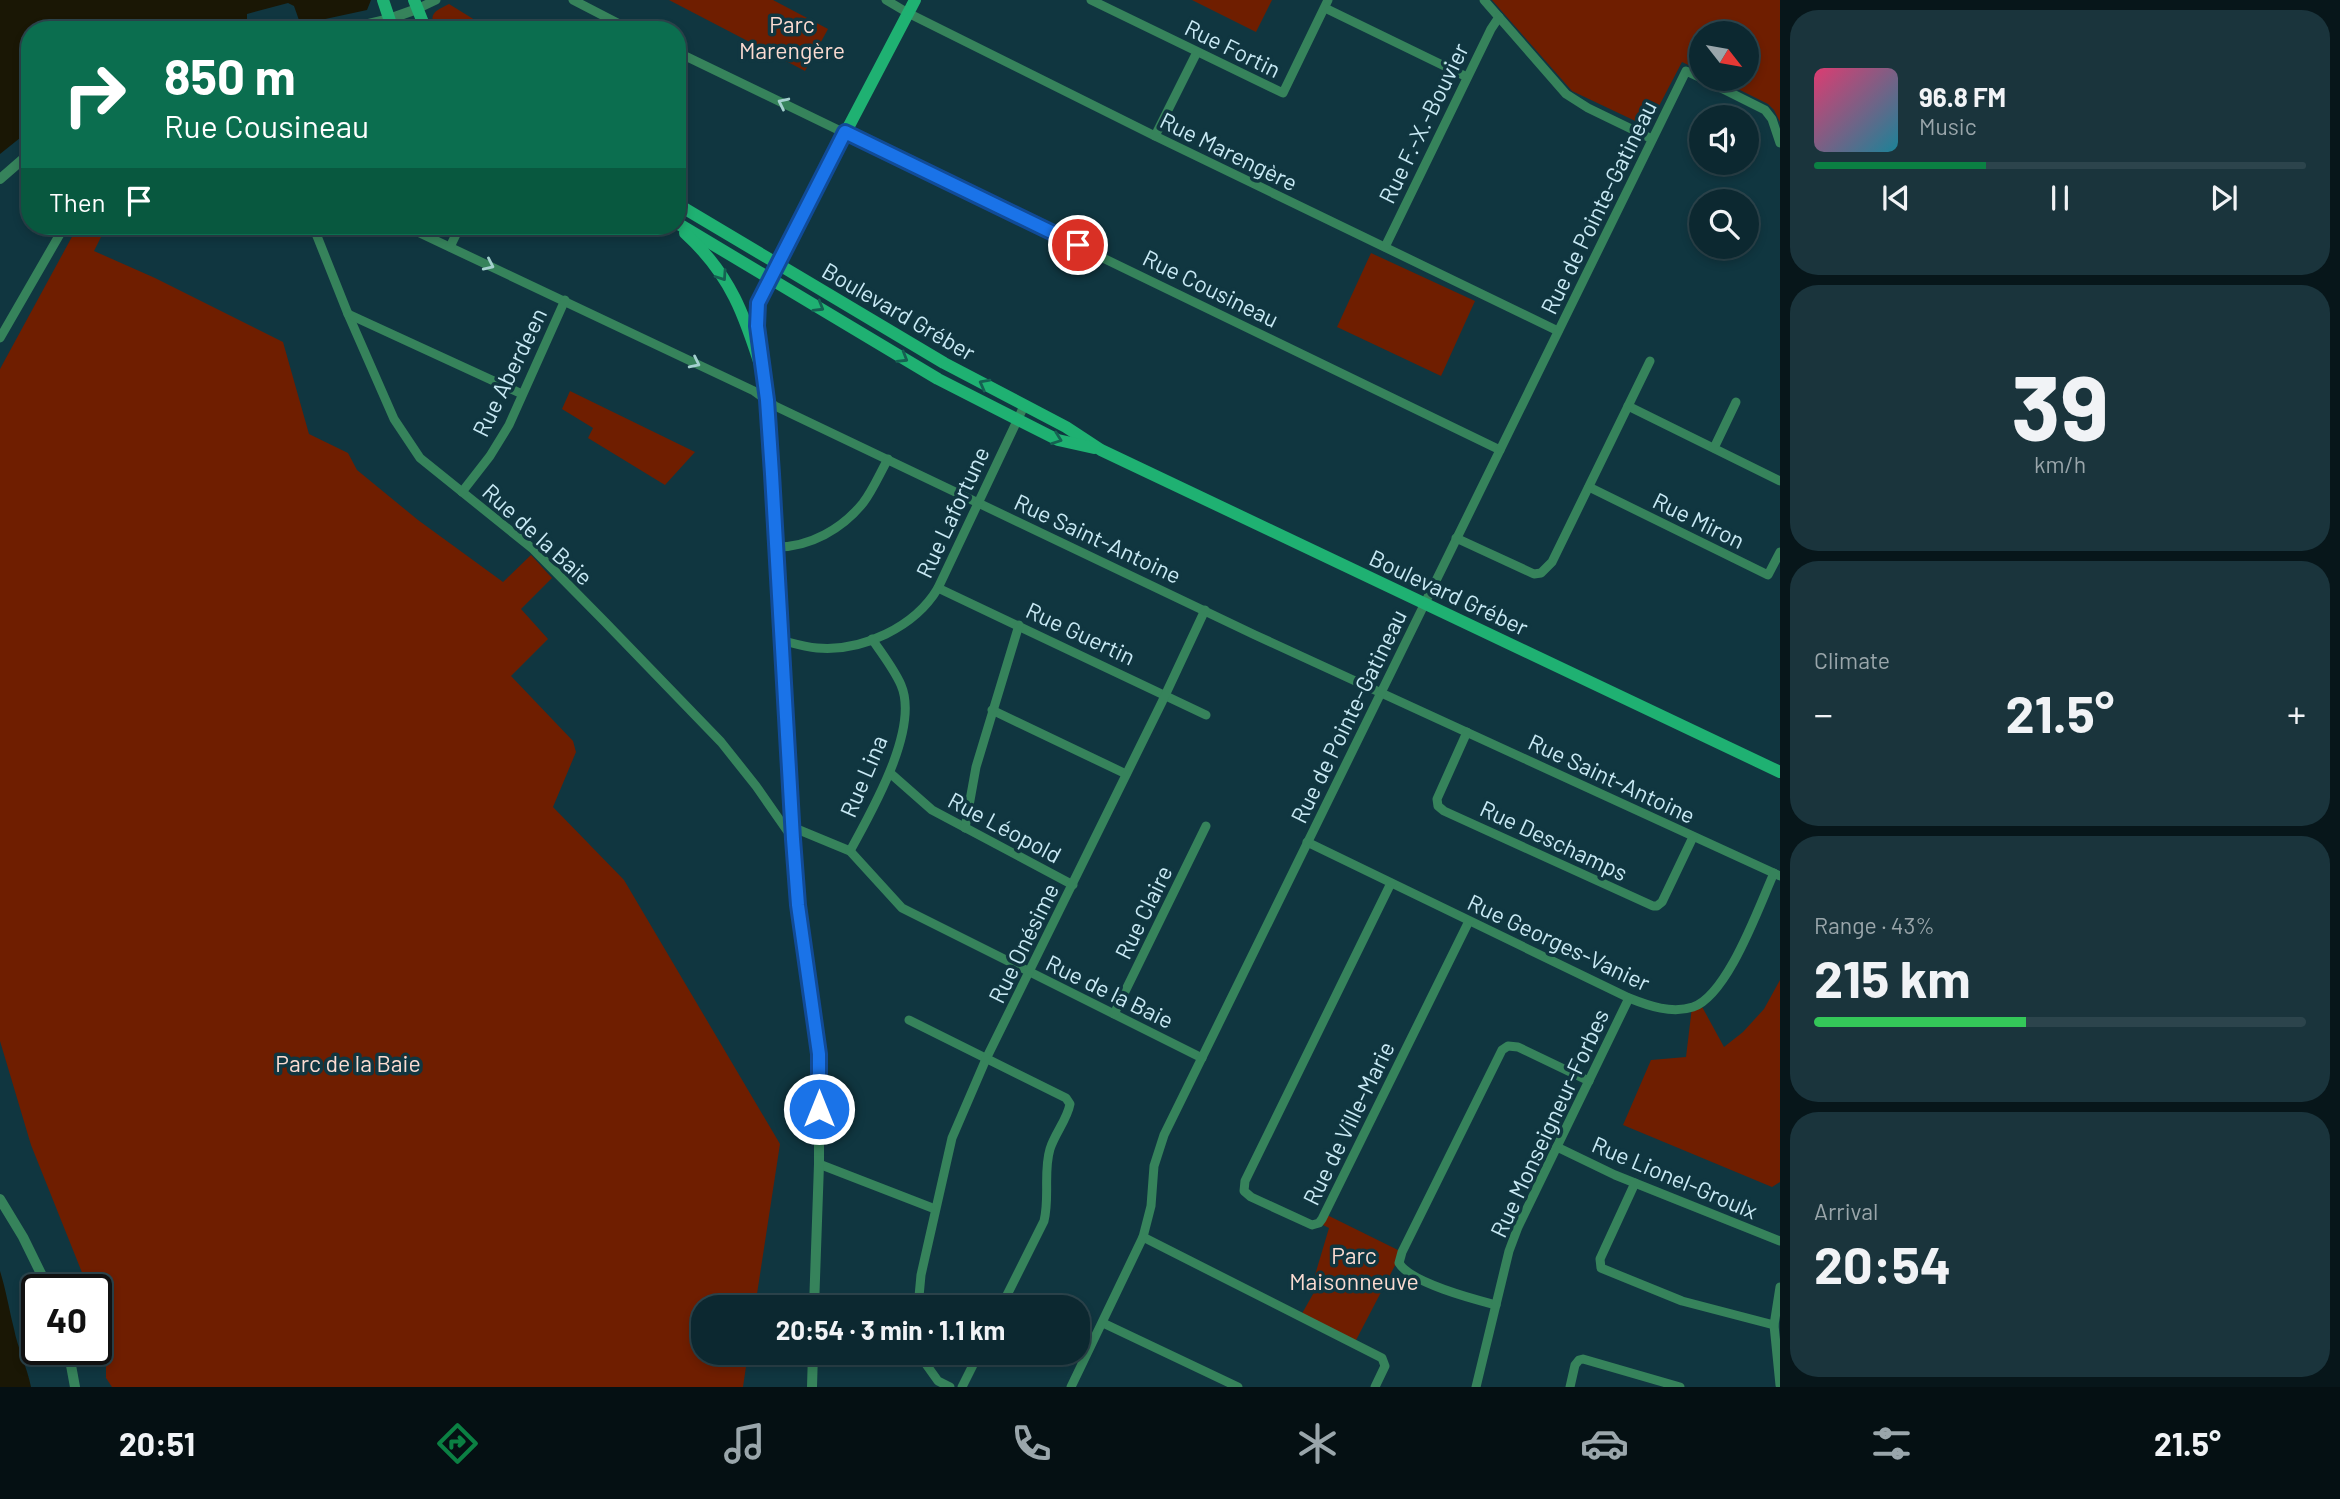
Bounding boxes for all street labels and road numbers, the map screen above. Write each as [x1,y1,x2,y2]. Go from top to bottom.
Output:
street label: Rue Fortin [1180,13,1286,83]
street label: Rue F.-X.-Bouvier [1372,38,1474,208]
street label: Rue de Pointe-Gatineau [1534,96,1662,318]
street label: Rue Marengère [1156,106,1302,196]
street label: Rue Cousineau [1139,243,1283,333]
street label: Boulevard Gréber [818,256,981,366]
street label: Rue Aberdeen [466,303,552,441]
street label: Rue Lafortune [909,442,995,582]
street label: Rue de la Baie [477,477,599,591]
street label: Rue Miron [1648,486,1750,554]
street label: Rue Saint-Antoine [1010,487,1186,589]
street label: Boulevard Gréber [1365,543,1533,641]
street label: Rue Guertin [1022,596,1140,670]
street label: Rue de Pointe-Gatineau [1284,605,1412,827]
street label: Rue Saint-Antoine [1524,727,1700,829]
street label: Rue Lina [833,731,893,821]
street label: Rue Léopold [944,786,1066,868]
street label: Rue Deschamps [1476,794,1632,886]
street label: Rue Claire [1108,861,1178,963]
street label: Rue Onésime [982,878,1064,1008]
street label: Rue Georges-Vanier [1463,888,1655,997]
street label: Rue de la Baie [1042,948,1178,1034]
street label: Rue Monseigneur-Forbes [1484,1004,1614,1242]
street label: Rue de Ville-Marie [1296,1037,1400,1209]
street label: Rue Lionel-Groulx [1588,1130,1762,1224]

